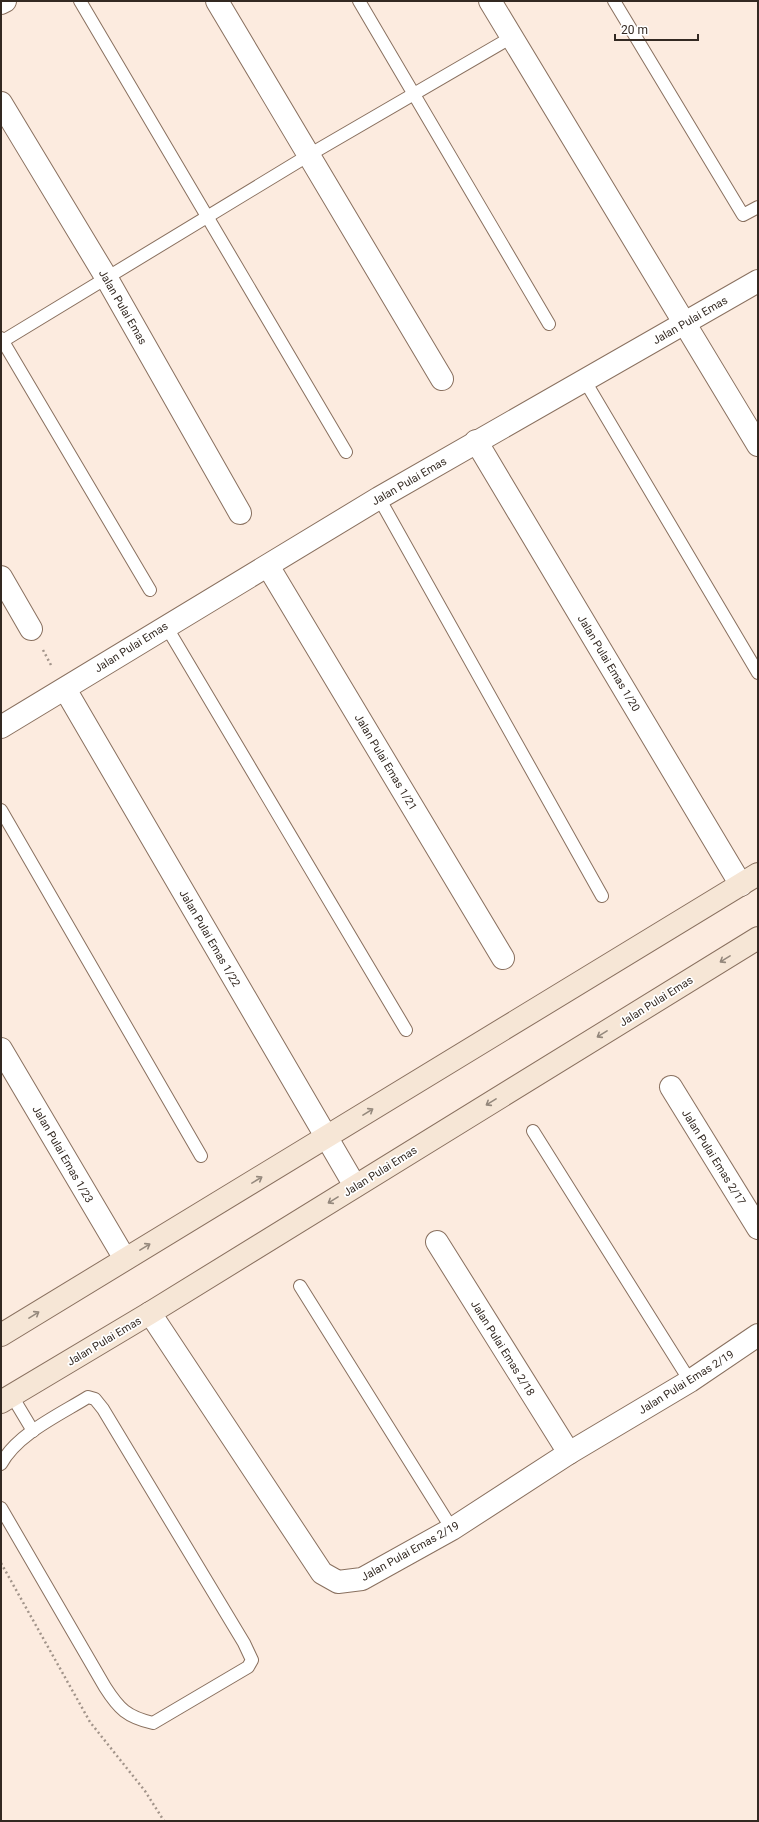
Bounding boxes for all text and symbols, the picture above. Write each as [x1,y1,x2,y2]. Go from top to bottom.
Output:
scale bar [615,16,698,42]
text: 20 m [621,23,648,37]
street label: Jalan Pulai Emas [96,268,149,347]
street label: Jalan Pulai Emas [651,294,730,347]
street label: Jalan Pulai Emas [370,455,449,508]
street label: Jalan Pulai Emas 1/20 [575,613,642,714]
street label: Jalan Pulai Emas [92,619,171,675]
street label: Jalan Pulai Emas 1/21 [352,712,419,813]
street label: Jalan Pulai Emas 1/22 [176,887,243,989]
one-way arrow [719,955,731,963]
street label: Jalan Pulai Emas [617,973,696,1029]
one-way arrow [597,1030,608,1038]
one-way arrow [485,1099,497,1107]
street label: Jalan Pulai Emas 1/23 [29,1103,96,1205]
street label: Jalan Pulai Emas 2/17 [679,1107,748,1207]
one-way arrow [362,1108,374,1116]
street label: Jalan Pulai Emas [341,1143,420,1199]
one-way arrow [251,1176,262,1184]
one-way arrow [327,1196,339,1204]
one-way arrow [139,1243,150,1251]
street label: Jalan Pulai Emas 2/18 [468,1298,537,1398]
one-way arrow [28,1310,40,1318]
street label: Jalan Pulai Emas [65,1314,144,1369]
street label: Jalan Pulai Emas 2/19 [636,1348,736,1417]
street label: Jalan Pulai Emas 2/19 [359,1519,461,1584]

